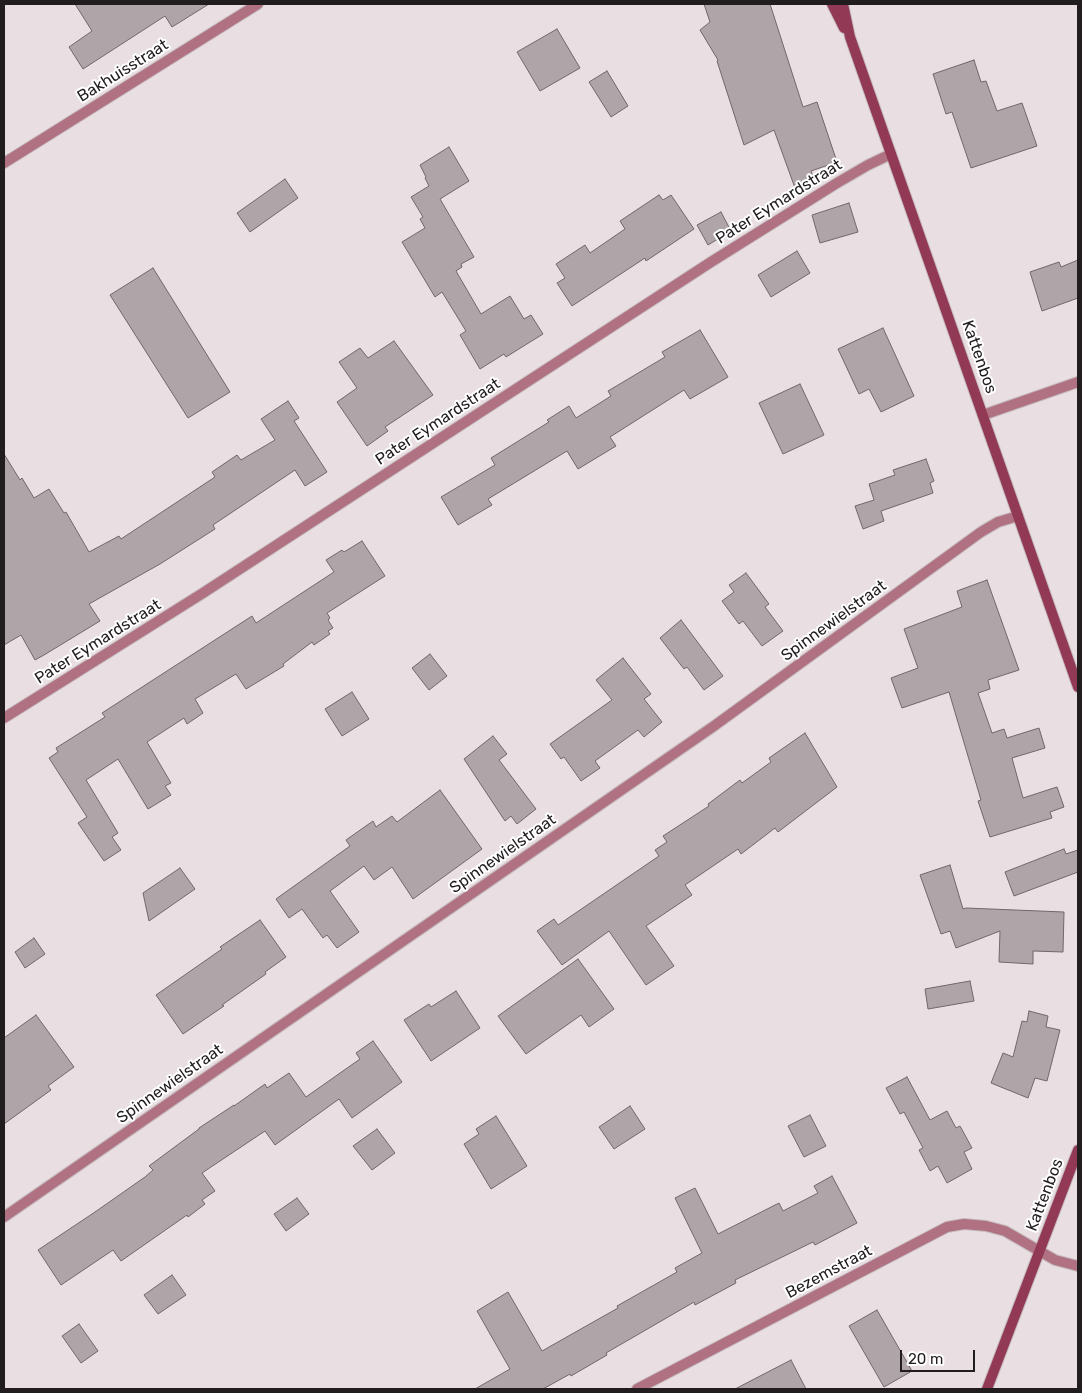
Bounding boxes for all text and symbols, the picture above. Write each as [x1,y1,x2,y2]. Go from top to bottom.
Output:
street label: Bakhuisstraat [74,35,172,107]
street label: Pater Eymardstraat [712,155,846,249]
street label: Kattenbos [958,318,1000,396]
street label: Pater Eymardstraat [372,374,504,470]
street label: Spinnewielstraat [778,576,890,666]
street label: Pater Eymardstraat [31,595,165,689]
street label: Spinnewielstraat [446,810,560,898]
street label: Spinnewielstraat [113,1040,227,1128]
street label: Kattenbos [1022,1156,1068,1234]
street label: Bezemstraat [783,1241,875,1303]
scale bar [902,1340,977,1372]
text: 20 m [908,1350,943,1368]

